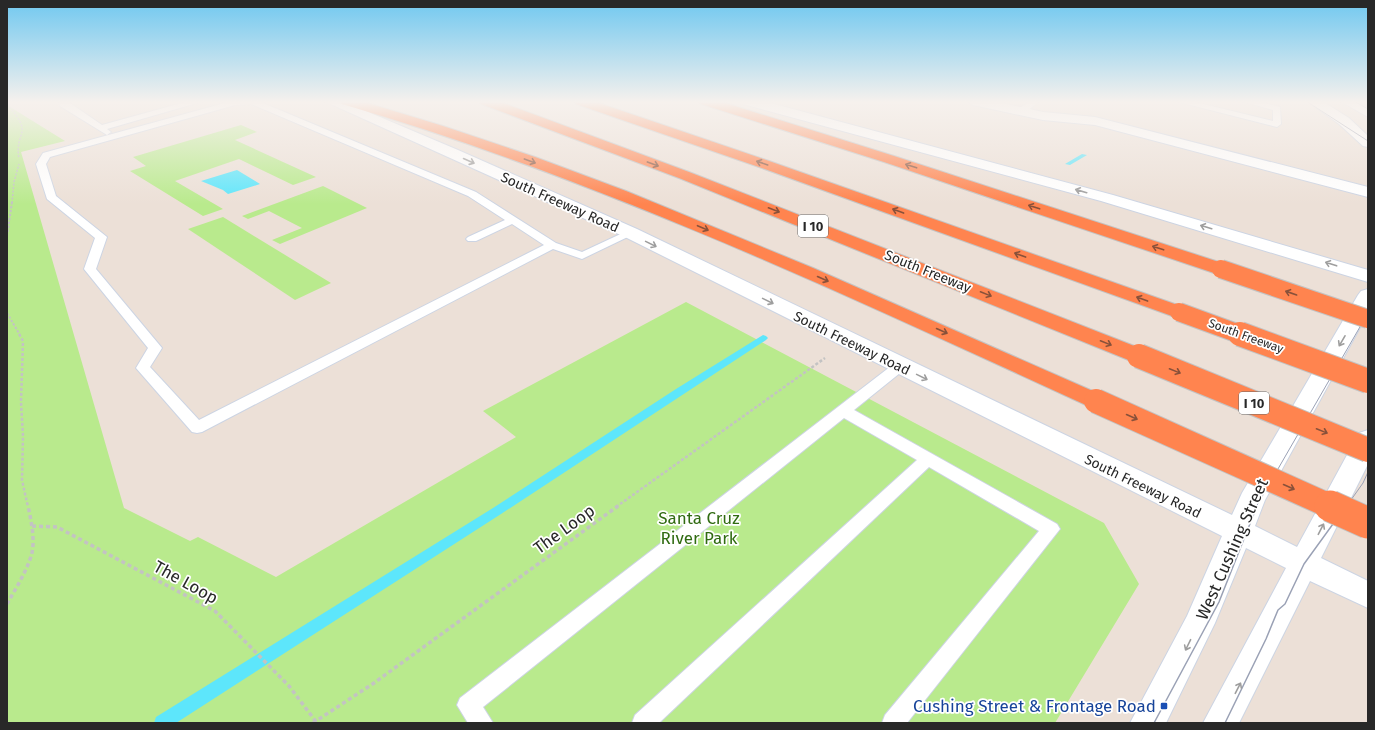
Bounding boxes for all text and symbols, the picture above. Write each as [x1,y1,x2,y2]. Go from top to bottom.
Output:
one-way arrow [463,157,475,165]
one-way arrow [523,157,535,165]
one-way arrow [755,159,768,166]
one-way arrow [646,160,658,168]
one-way arrow [904,162,917,169]
street label: South Freeway Road [498,169,622,236]
one-way arrow [1075,187,1088,194]
one-way arrow [1028,203,1041,210]
one-way arrow [767,207,779,215]
one-way arrow [891,207,904,214]
road number: I 10 [798,215,828,237]
one-way arrow [1200,223,1213,230]
one-way arrow [696,225,708,232]
one-way arrow [645,241,657,248]
one-way arrow [1151,244,1164,251]
street label: South Freeway [882,246,974,297]
one-way arrow [1015,250,1027,258]
one-way arrow [1324,260,1337,267]
one-way arrow [816,275,828,283]
one-way arrow [1285,289,1298,296]
one-way arrow [979,291,991,298]
one-way arrow [1137,294,1149,302]
one-way arrow [762,298,774,305]
street label: South Freeway Road [791,308,913,379]
street label: South Freeway [1207,316,1285,356]
one-way arrow [935,328,947,335]
one-way arrow [1337,335,1345,347]
one-way arrow [1100,339,1112,347]
one-way arrow [1169,367,1181,375]
one-way arrow [916,374,928,381]
road number: I 10 [1239,392,1269,414]
one-way arrow [1125,414,1137,421]
one-way arrow [1315,427,1327,435]
street label: South Freeway Road [1082,451,1204,522]
street label: West Cushing Street [1192,474,1274,623]
one-way arrow [1282,484,1294,491]
street label: The Loop [530,500,599,559]
park label: Santa Cruz River Park [658,508,740,549]
one-way arrow [1318,523,1325,535]
street label: The Loop [150,556,222,609]
one-way arrow [1184,639,1191,651]
one-way arrow [1235,682,1242,694]
place label: Cushing Street & Frontage Road [913,696,1156,717]
marker: Cushing Street & Frontage Road [1159,701,1169,711]

